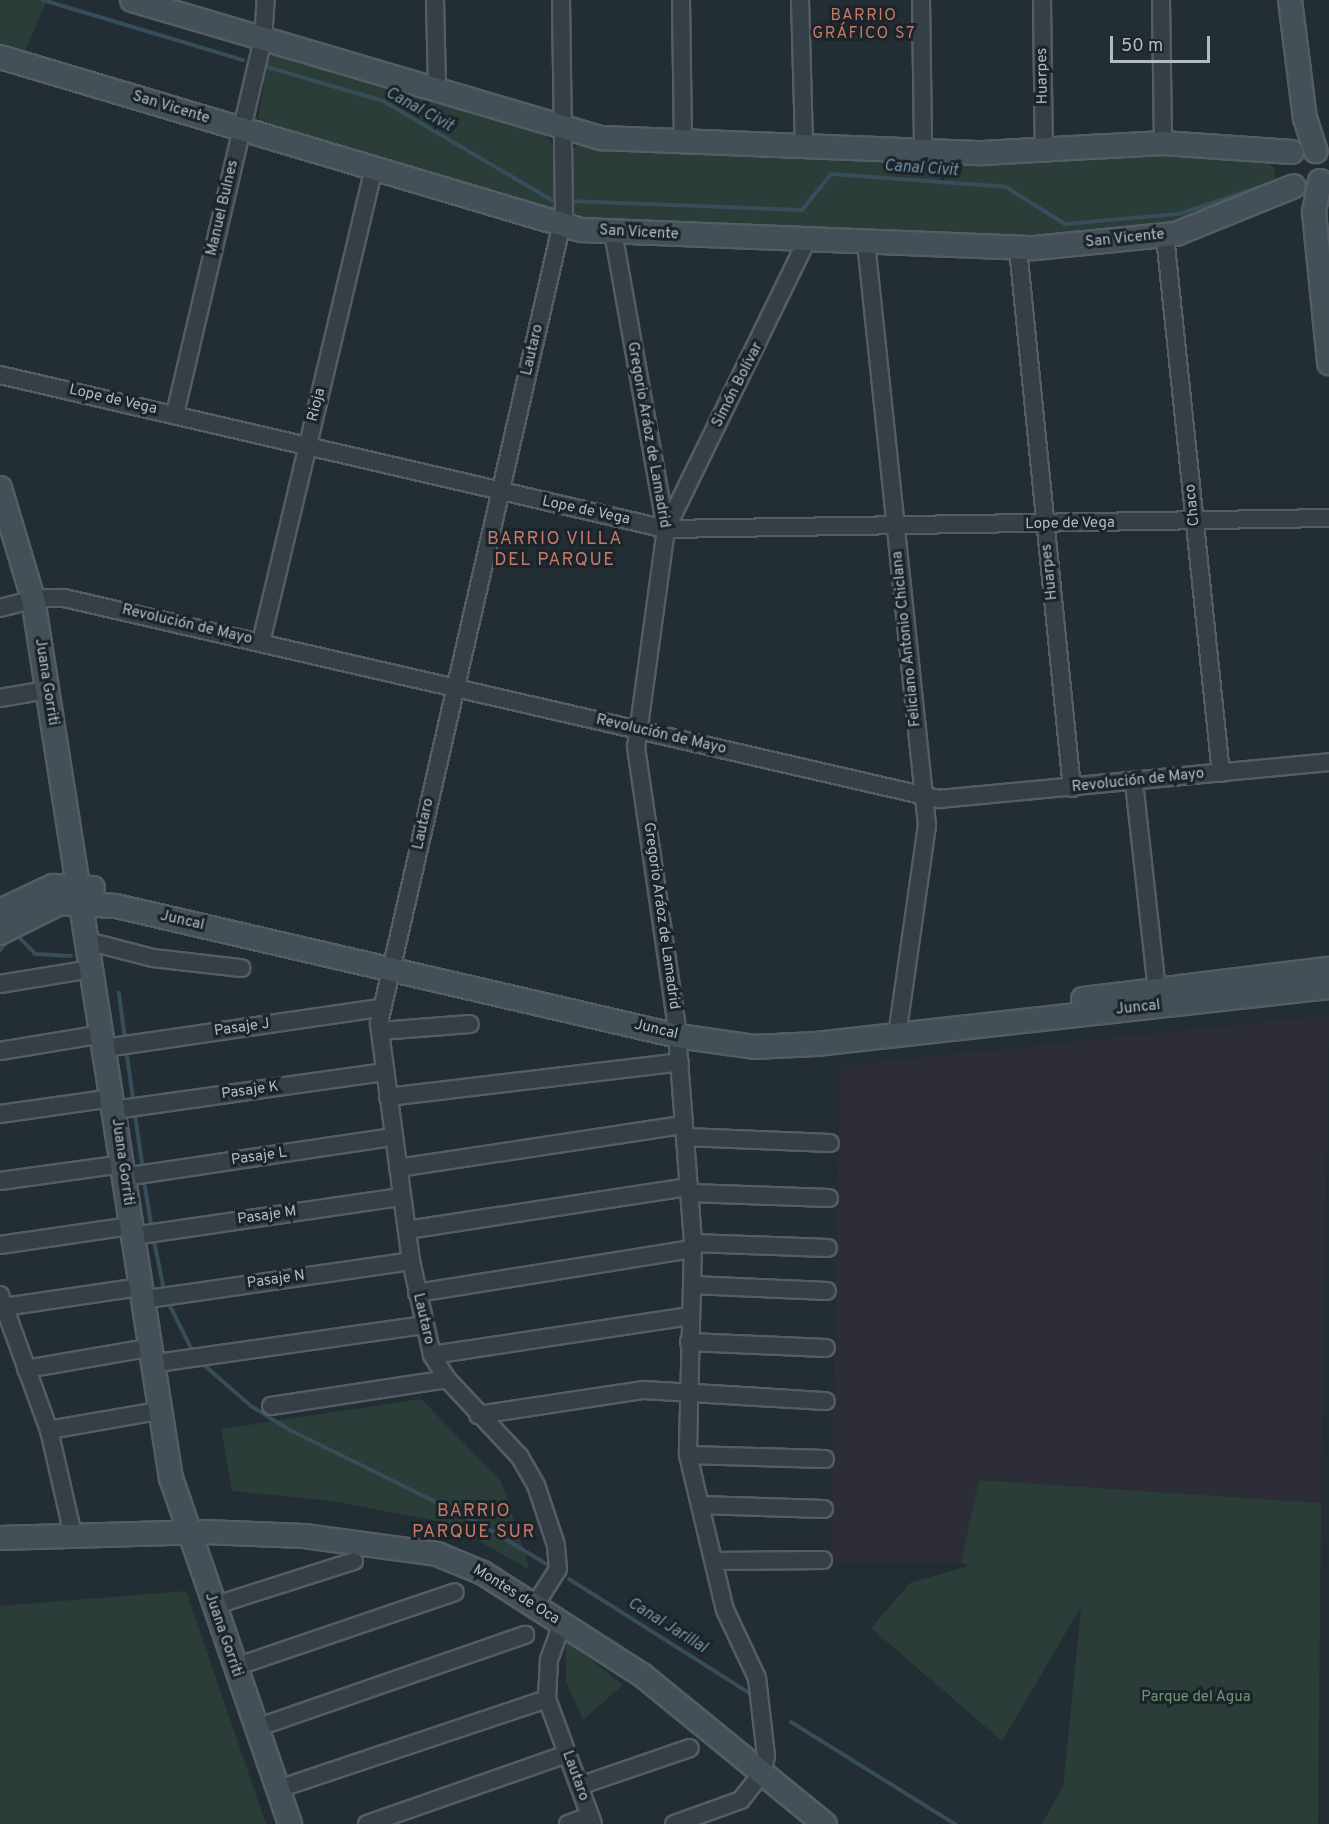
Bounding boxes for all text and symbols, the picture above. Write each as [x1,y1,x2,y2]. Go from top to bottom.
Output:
district label: BARRIO GRÁFICO S7 [812,6,916,44]
scale bar [1113,24,1214,62]
text: 50 m [1121,35,1163,58]
street label: Huarpes [1034,48,1052,104]
water label: Canal Civit [382,84,456,136]
street label: San Vicente [130,88,212,128]
water label: Canal Civit [883,157,959,181]
street label: Manuel Bulnes [203,158,243,258]
street label: San Vicente [598,222,680,244]
street label: San Vicente [1084,226,1166,252]
street label: Lautaro [518,323,548,377]
street label: Simón Bolívar [709,339,767,431]
street label: Gregorio Aráoz de Lamadrid [623,340,673,530]
street label: Lope de Vega [67,381,159,419]
street label: Rioja [304,386,330,424]
street label: Chaco [1182,483,1204,527]
street label: Lope de Vega [540,493,632,529]
street label: Lope de Vega [1025,514,1115,534]
district label: BARRIO VILLA DEL PARQUE [487,530,623,572]
street label: Huarpes [1038,543,1062,601]
street label: Feliciano Antonio Chiclana [889,550,925,728]
street label: Revolución de Mayo [120,601,254,649]
street label: Juana Gorriti [30,637,62,727]
street label: Revolución de Mayo [594,711,728,759]
street label: Revolución de Mayo [1071,765,1205,797]
street label: Lautaro [410,797,438,851]
street label: Gregorio Aráoz de Lamadrid [639,821,683,1011]
street label: Juncal [158,907,206,935]
street label: Juncal [1115,997,1161,1019]
street label: Pasaje J [213,1015,271,1041]
street label: Juncal [632,1016,680,1044]
street label: Pasaje K [220,1078,280,1104]
street label: Juana Gorriti [107,1117,137,1207]
street label: Pasaje L [230,1144,288,1170]
street label: Pasaje M [236,1203,298,1229]
street label: Pasaje N [246,1267,306,1293]
street label: Lautaro [408,1292,438,1346]
district label: BARRIO PARQUE SUR [412,1502,536,1544]
street label: Montes de Oca [469,1561,563,1629]
street label: Juana Gorriti [200,1591,246,1679]
water label: Canal Jarillal [624,1594,710,1658]
park label: Parque del Agua [1141,1689,1251,1707]
street label: Lautaro [558,1748,592,1804]

